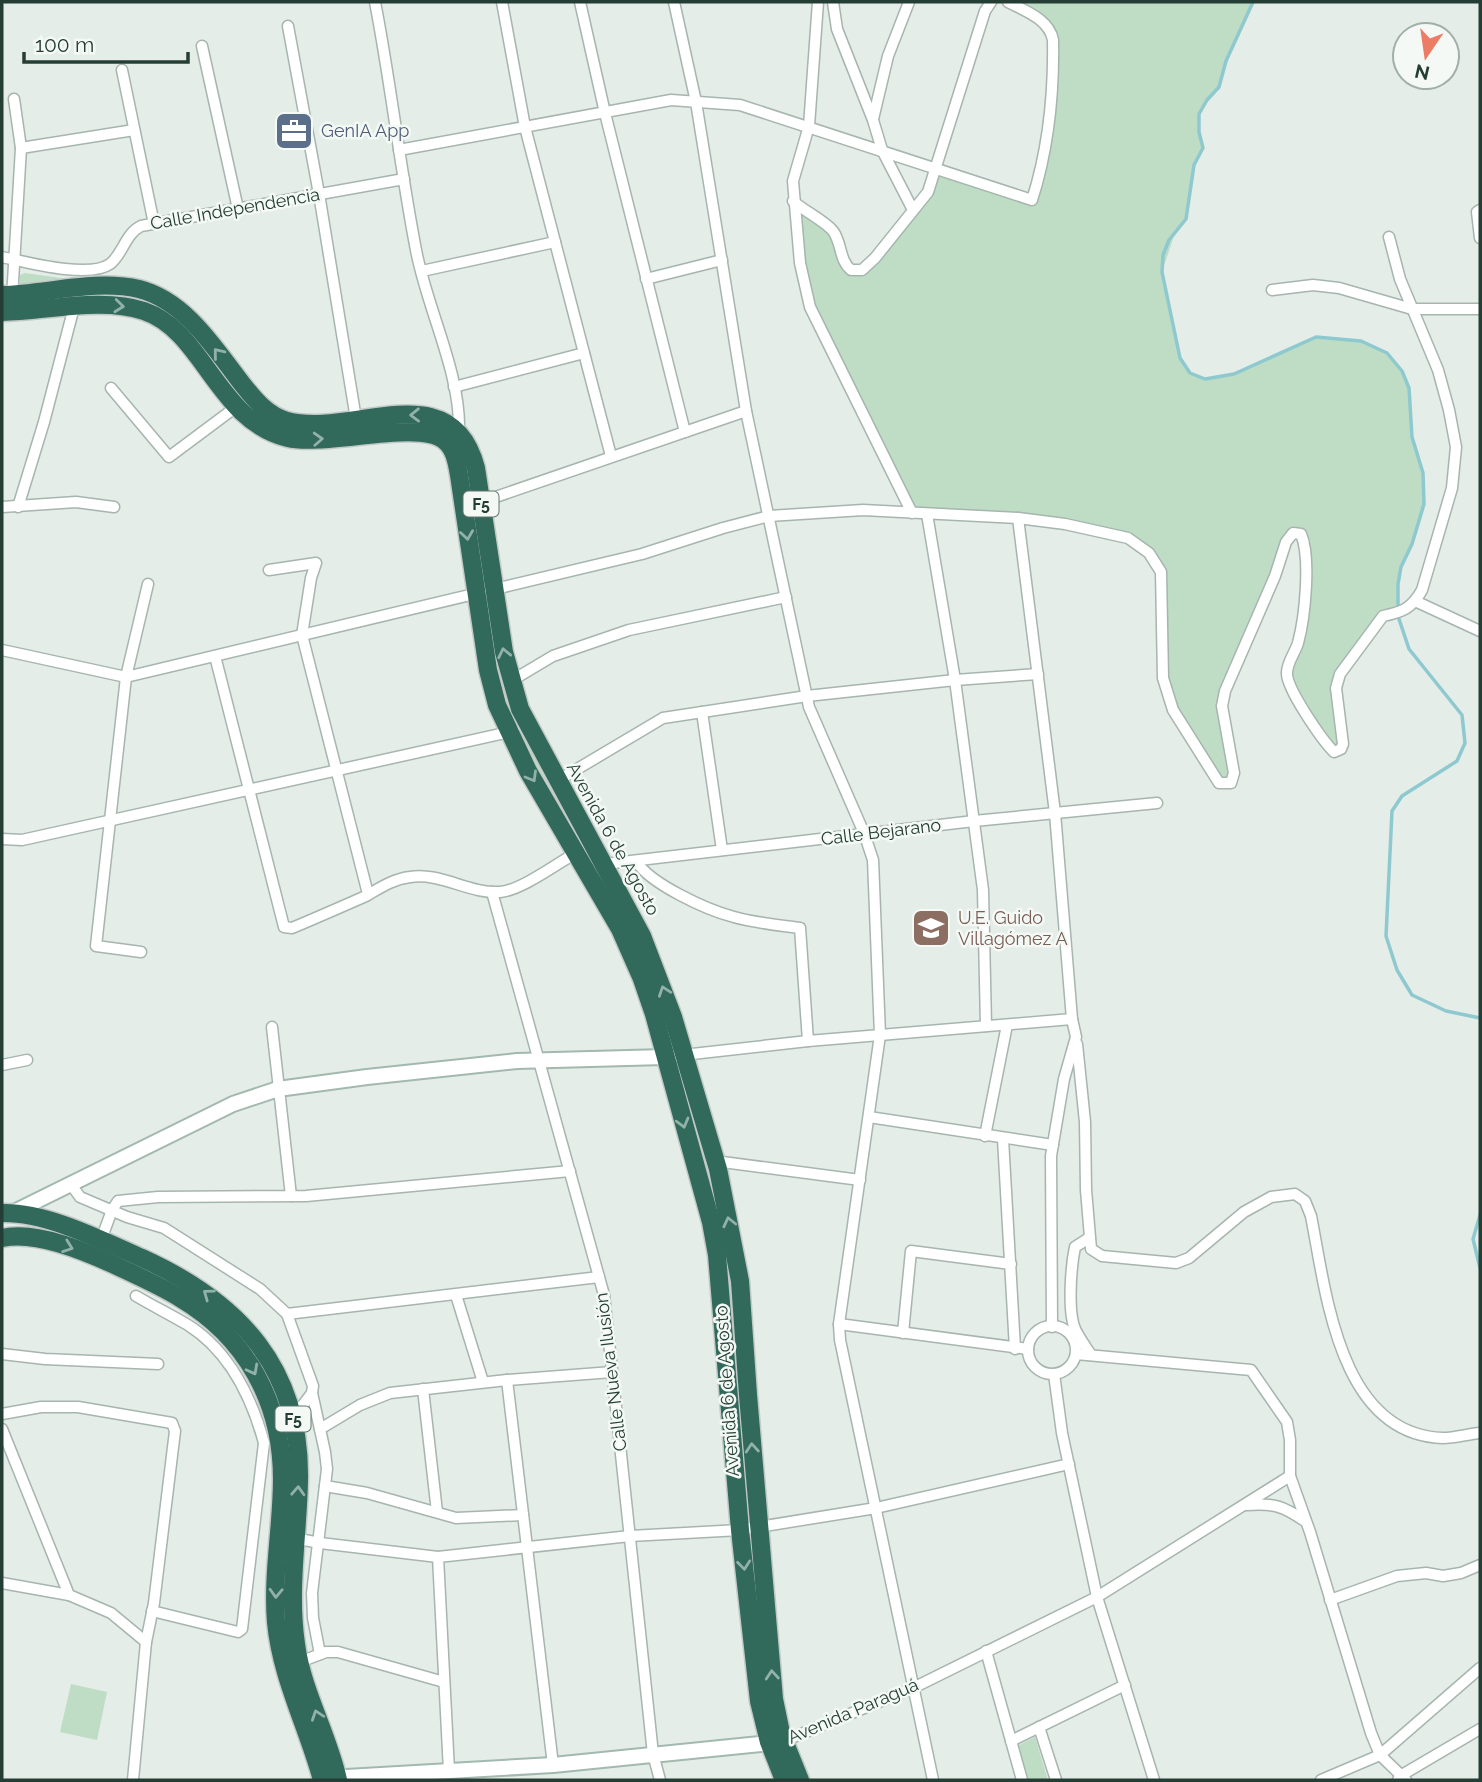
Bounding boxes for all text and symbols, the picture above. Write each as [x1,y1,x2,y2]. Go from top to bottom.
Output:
scale bar [24,21,189,65]
north arrow [1391,21,1461,91]
text: 100 m [35,32,94,57]
text: N [1413,60,1432,85]
office icon: GenIA App [273,110,315,152]
place label: GenIA App [321,120,409,141]
street label: Calle Independencia [148,183,321,234]
one-way arrow [113,299,124,314]
one-way arrow [213,349,226,361]
one-way arrow [410,408,421,423]
one-way arrow [312,432,323,447]
road number: F5 [463,491,498,516]
one-way arrow [459,529,474,541]
one-way arrow [498,647,513,659]
street label: Avenida 6 de Agosto [563,759,664,919]
one-way arrow [523,769,536,782]
street label: Calle Bejarano [820,814,942,849]
school or university icon: U.E. Guido Villagómez A [910,907,952,949]
place label: U.E. Guido Villagómez A [958,907,1068,949]
one-way arrow [658,985,672,997]
one-way arrow [675,1116,690,1128]
one-way arrow [723,1216,738,1228]
one-way arrow [62,1239,74,1253]
one-way arrow [203,1290,216,1302]
street label: Calle Nueva Ilusión [590,1292,631,1453]
street label: Avenida 6 de Agosto [710,1304,743,1477]
one-way arrow [245,1363,259,1375]
road number: F5 [276,1406,310,1432]
one-way arrow [745,1442,760,1453]
one-way arrow [291,1485,306,1496]
one-way arrow [736,1560,751,1571]
one-way arrow [269,1587,284,1598]
one-way arrow [765,1669,780,1680]
street label: Avenida Paraguá [784,1674,921,1748]
one-way arrow [311,1710,326,1722]

